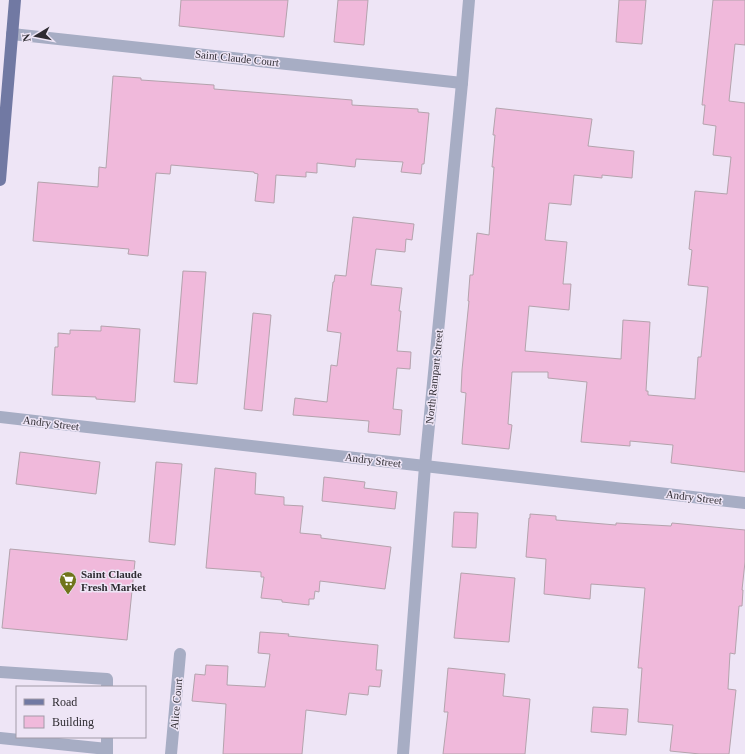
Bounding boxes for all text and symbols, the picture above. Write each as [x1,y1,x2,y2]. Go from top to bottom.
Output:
north arrow [16,16,56,56]
text: N [20,33,33,43]
street label: Saint Claude Court [194,48,280,68]
street label: North Rampart Street [423,329,445,425]
street label: Andry Street [22,414,80,432]
street label: Andry Street [344,451,402,469]
street label: Andry Street [665,488,723,506]
place label: Saint Claude Fresh Market [81,568,146,593]
supermarket icon: Saint Claude Fresh Market [58,570,78,595]
street label: Alice Court [168,678,184,730]
legend [16,686,146,738]
text: Road [52,695,77,709]
text: Building [52,715,94,729]

